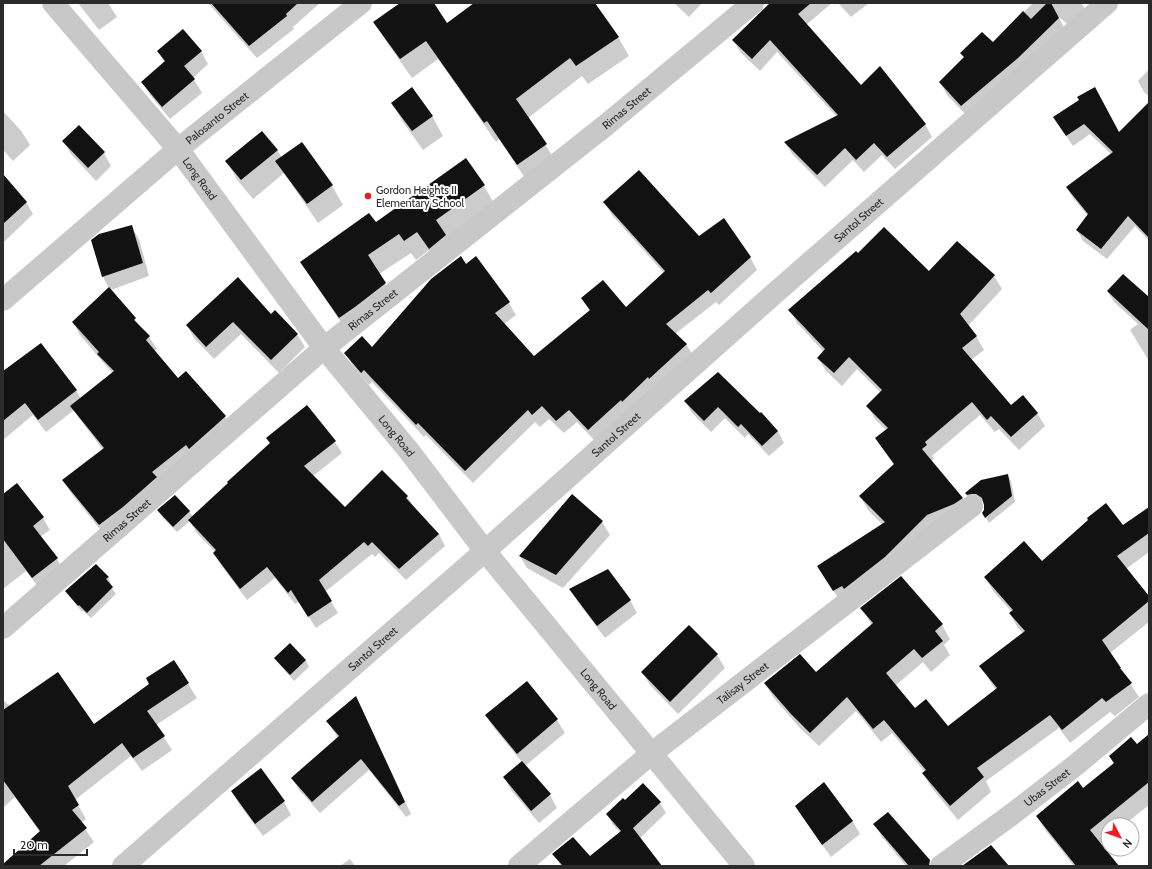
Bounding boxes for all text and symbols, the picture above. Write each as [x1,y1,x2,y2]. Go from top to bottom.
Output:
street label: Rimas Street [599,84,654,132]
street label: Palosanto Street [183,88,251,147]
street label: Long Road [179,155,220,203]
place label: Gordon Heights II Elementary School [376,183,465,210]
marker: Gordon Heights II Elementary School [363,191,373,201]
street label: Santol Street [831,194,886,245]
street label: Rimas Street [345,285,400,333]
street label: Santol Street [588,409,643,460]
street label: Long Road [375,412,418,459]
street label: Rimas Street [100,495,154,545]
street label: Santol Street [345,623,400,674]
street label: Talisay Street [714,659,771,707]
street label: Long Road [577,666,620,713]
street label: Ubas Street [1021,765,1073,809]
north arrow [1100,817,1140,857]
scale bar [14,831,87,857]
text: N [1120,836,1135,851]
text: 20 m [20,837,48,852]

